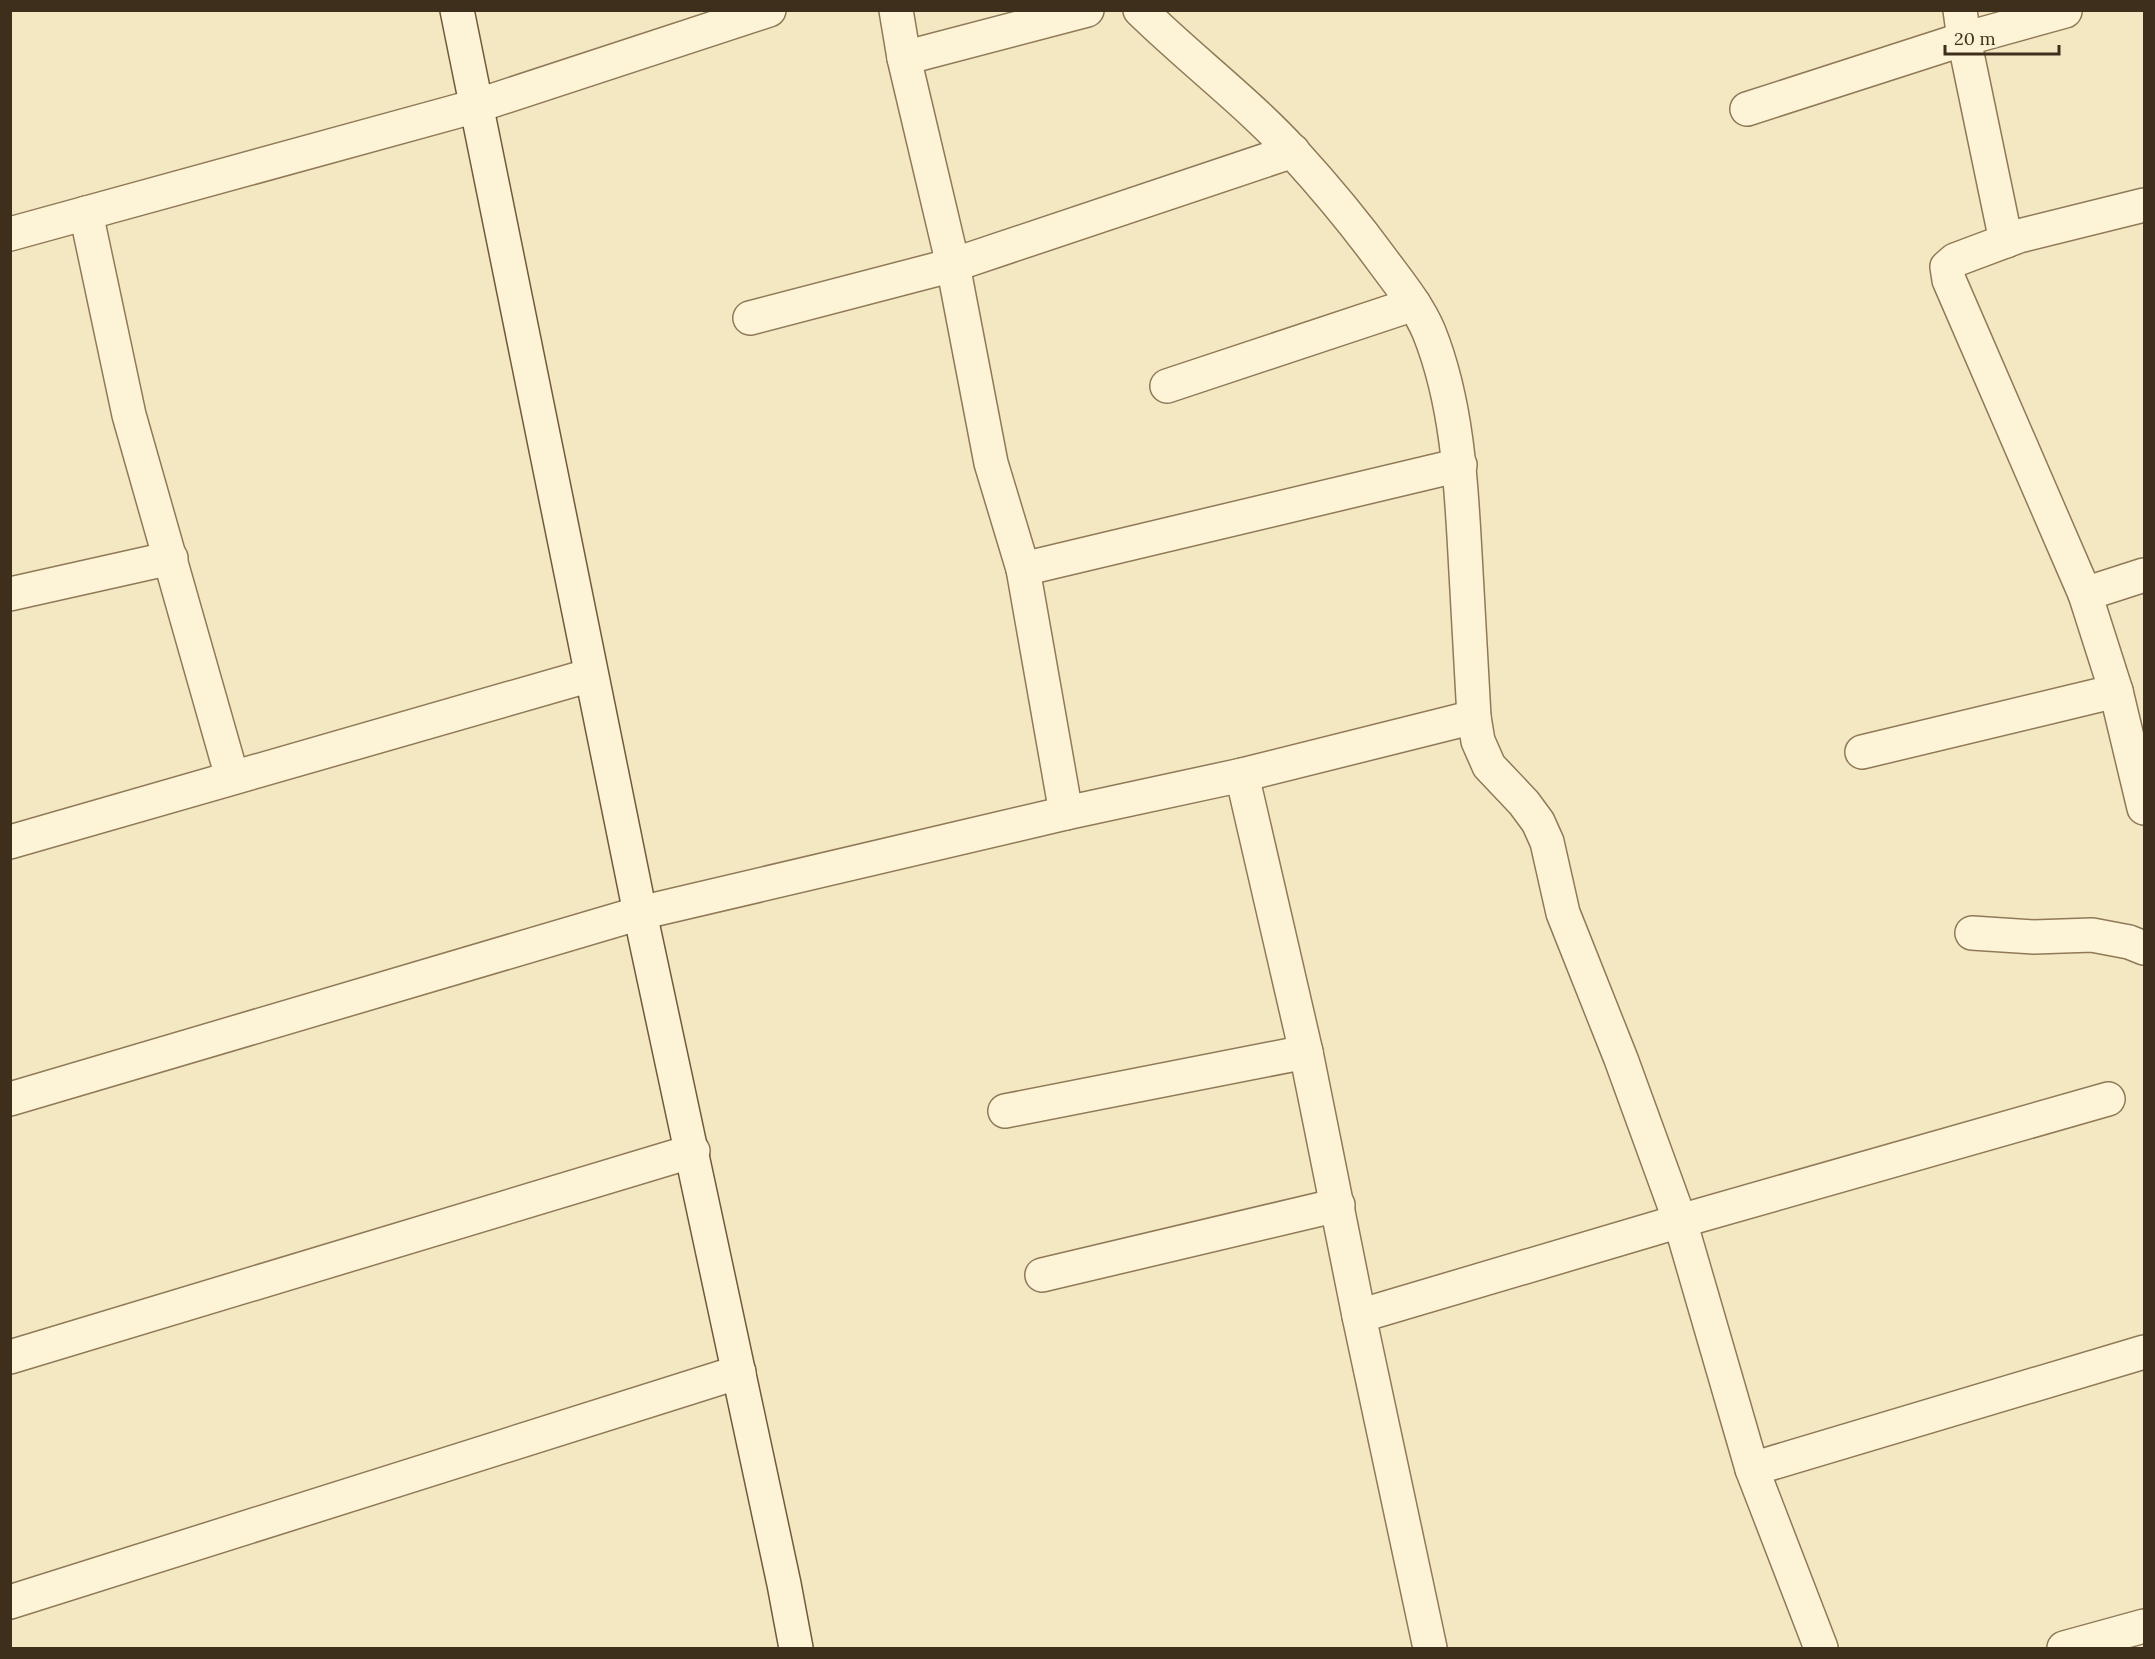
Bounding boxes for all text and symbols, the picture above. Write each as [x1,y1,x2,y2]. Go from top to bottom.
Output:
scale bar [1945,18,2059,56]
text: 20 m [1954,27,1996,50]

